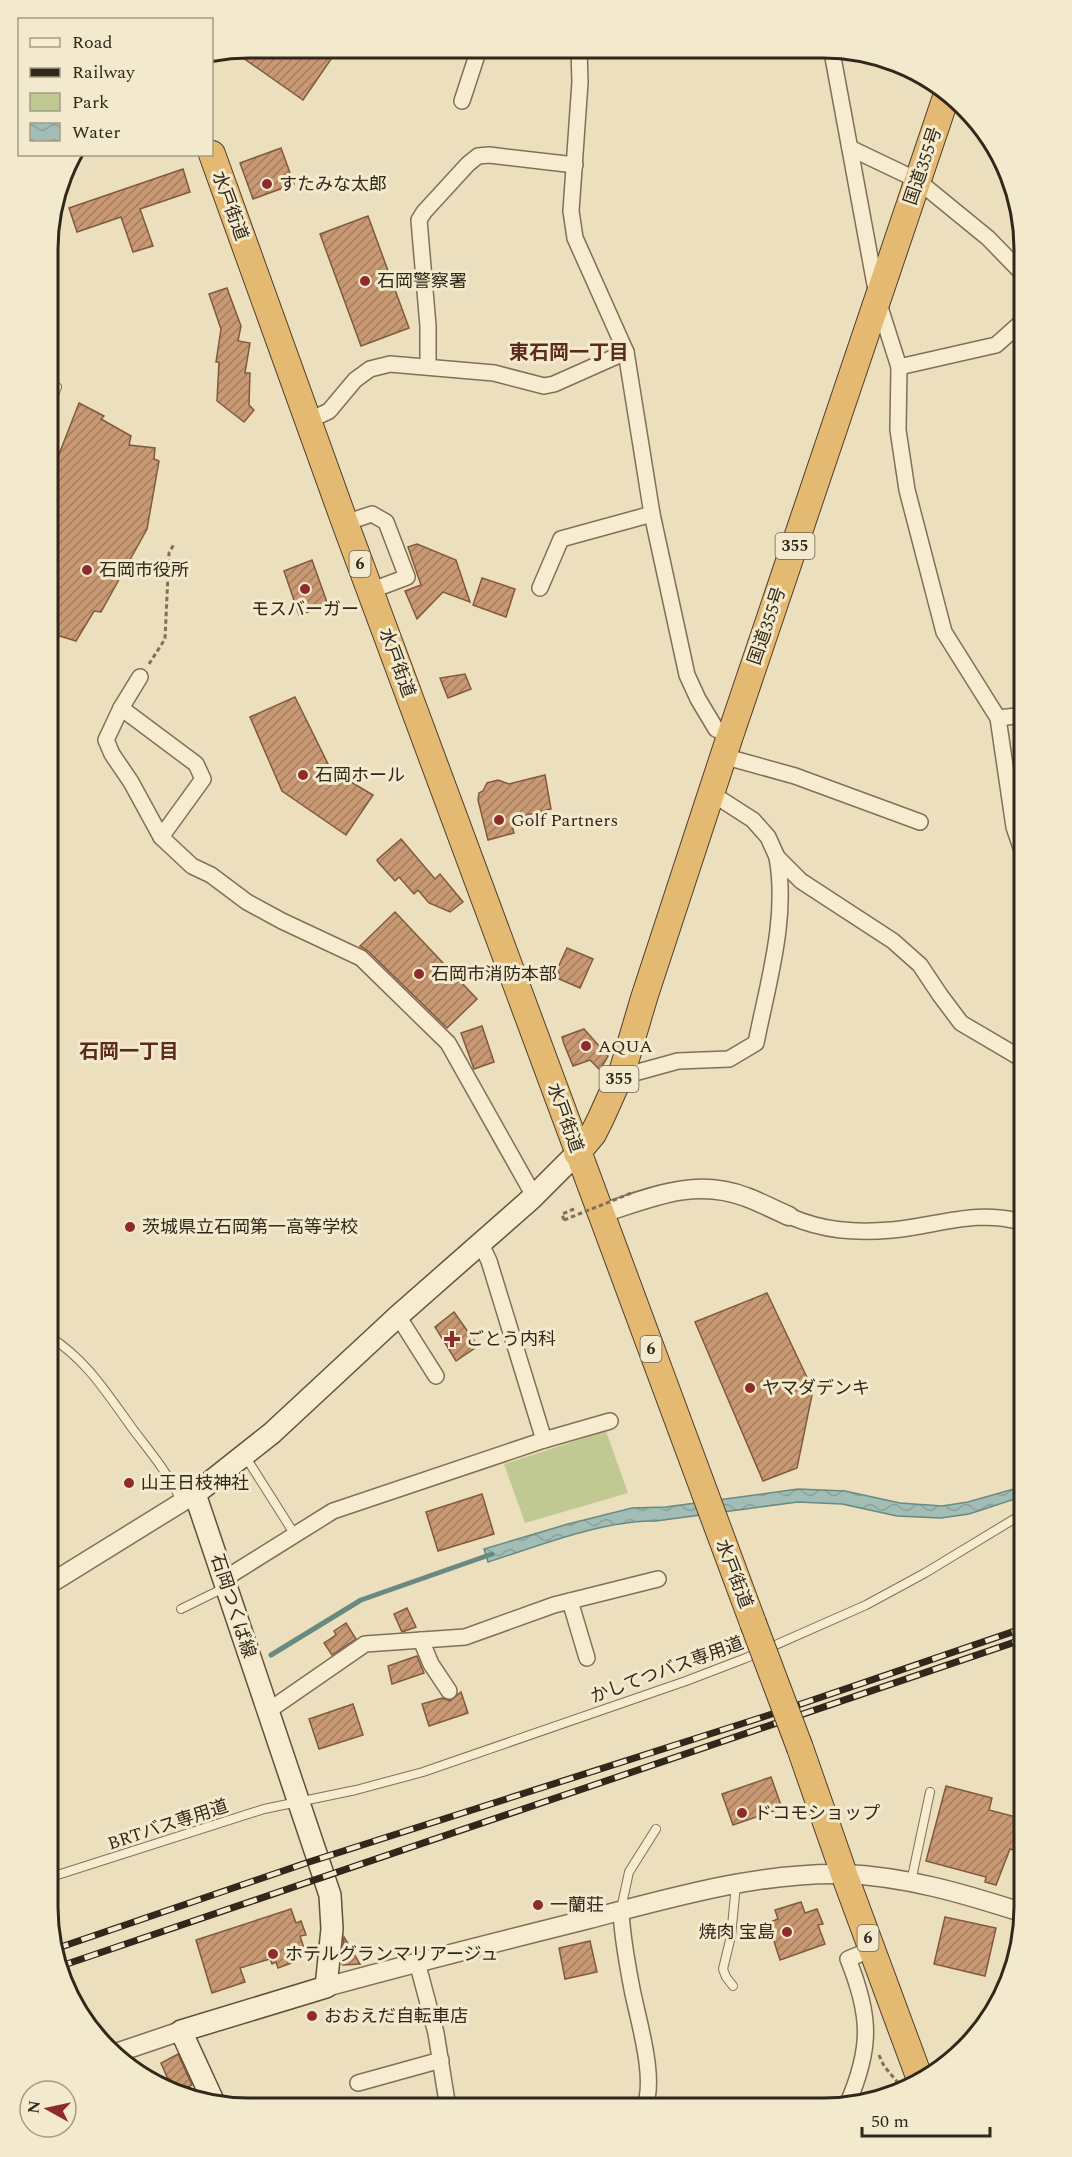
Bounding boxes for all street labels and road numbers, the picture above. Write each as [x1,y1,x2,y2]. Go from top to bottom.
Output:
street label: 国道355号 [897,123,949,209]
street label: 水戸街道 [205,168,255,244]
road number: 355 [776,533,814,559]
road number: 6 [350,551,370,577]
street label: 国道355号 [741,583,793,669]
street label: 水戸街道 [372,625,422,701]
road number: 355 [600,1066,638,1092]
street label: 水戸街道 [540,1080,590,1156]
road number: 6 [640,1336,662,1362]
street label: 水戸街道 [708,1536,760,1612]
street label: 石岡つくば線 [203,1550,263,1662]
street label: かしてつバス専用道 [587,1630,747,1710]
street label: BRTバス専用道 [104,1793,232,1857]
road number: 6 [858,1925,878,1951]

